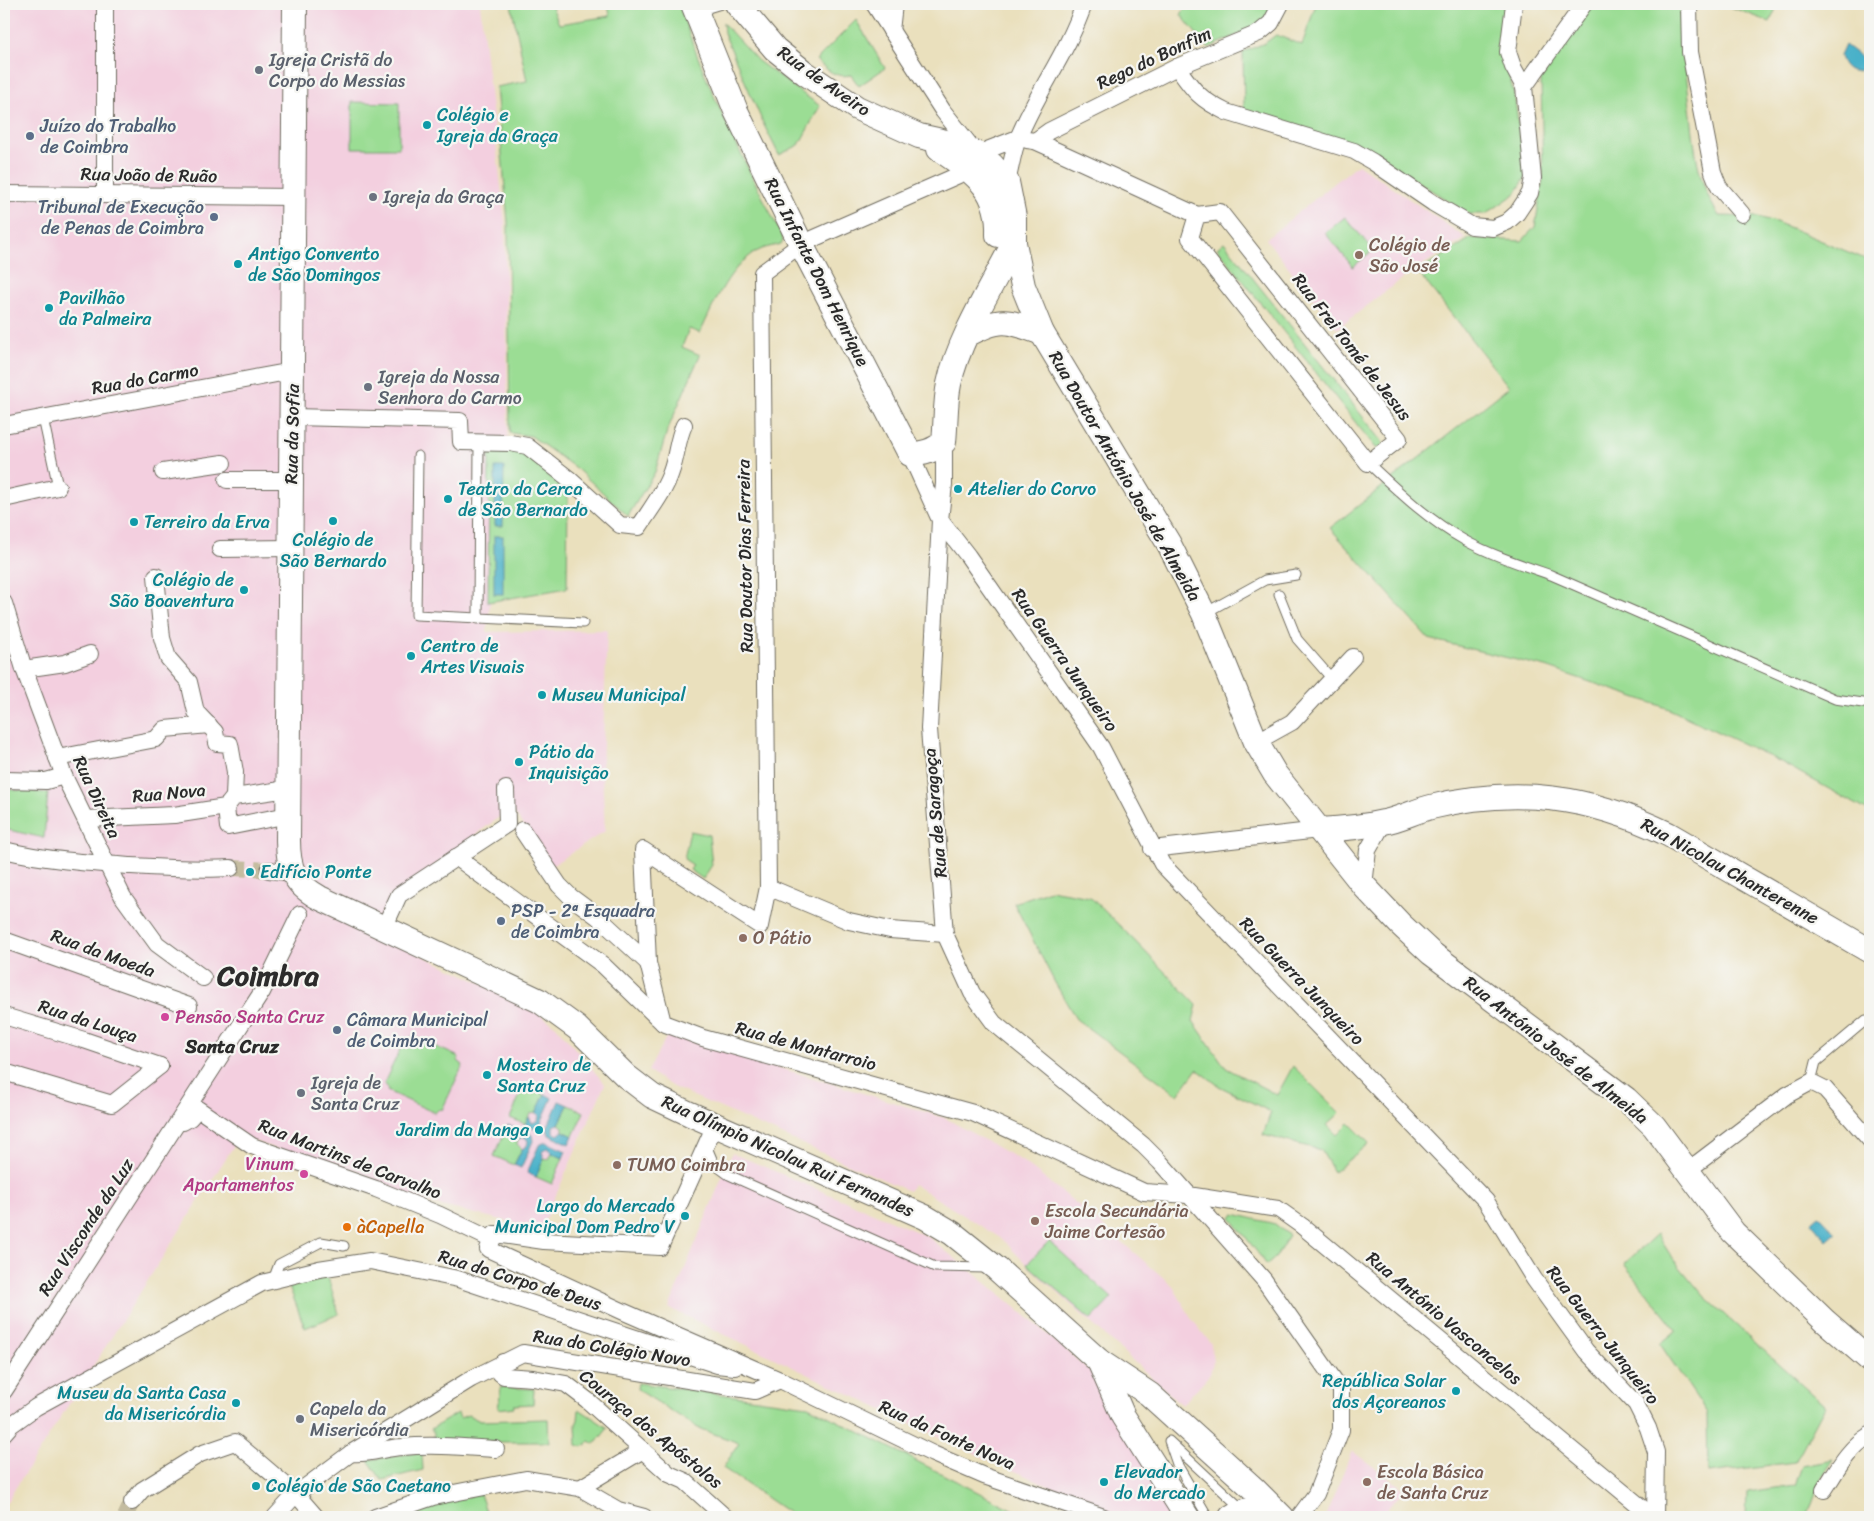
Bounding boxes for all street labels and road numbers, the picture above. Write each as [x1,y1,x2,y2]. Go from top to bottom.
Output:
street label: Rego do Bonfim [1091,17,1217,99]
street label: Rua de Aveiro [771,37,877,125]
street label: Rua João de Ruão [80,158,218,192]
street label: Rua Infante Dom Henrique [755,172,879,372]
street label: Rua Frei Tomé de Jesus [1284,266,1421,429]
street label: Rua Doutor António José de Almeida [1040,344,1210,608]
street label: Rua do Carmo [89,354,201,404]
street label: Rua da Sofia [275,383,309,484]
street label: Rua Doutor Dias Ferreira [727,458,763,653]
street label: Rua Guerra Junqueiro [1003,581,1127,739]
street label: Rua de Saragoça [913,747,957,879]
street label: Rua Direita [64,750,130,844]
street label: Rua Nova [131,774,207,812]
street label: Rua Nicolau Chanterenne [1635,809,1825,933]
street label: Rua Guerra Junqueiro [1231,909,1373,1053]
street label: Rua da Moeda [46,919,160,987]
street label: Rua António José de Almeida [1456,967,1656,1133]
street label: Rua da Louça [34,990,142,1052]
street label: Rua de Montarroio [732,1012,880,1080]
street label: Rua Olímpio Nicolau Rui Fernandes [656,1086,920,1227]
street label: Rua Martins de Carvalho [254,1109,446,1209]
street label: Rua Visconde da Luz [29,1151,143,1302]
street label: Rua do Corpo de Deus [434,1240,606,1320]
street label: Rua António Vasconcelos [1359,1243,1530,1394]
street label: Rua Guerra Junqueiro [1538,1258,1668,1412]
street label: Rua do Colégio Novo [531,1320,693,1376]
street label: Couraça dos Apóstolos [572,1361,731,1498]
street label: Rua da Fonte Nova [874,1391,1020,1479]

